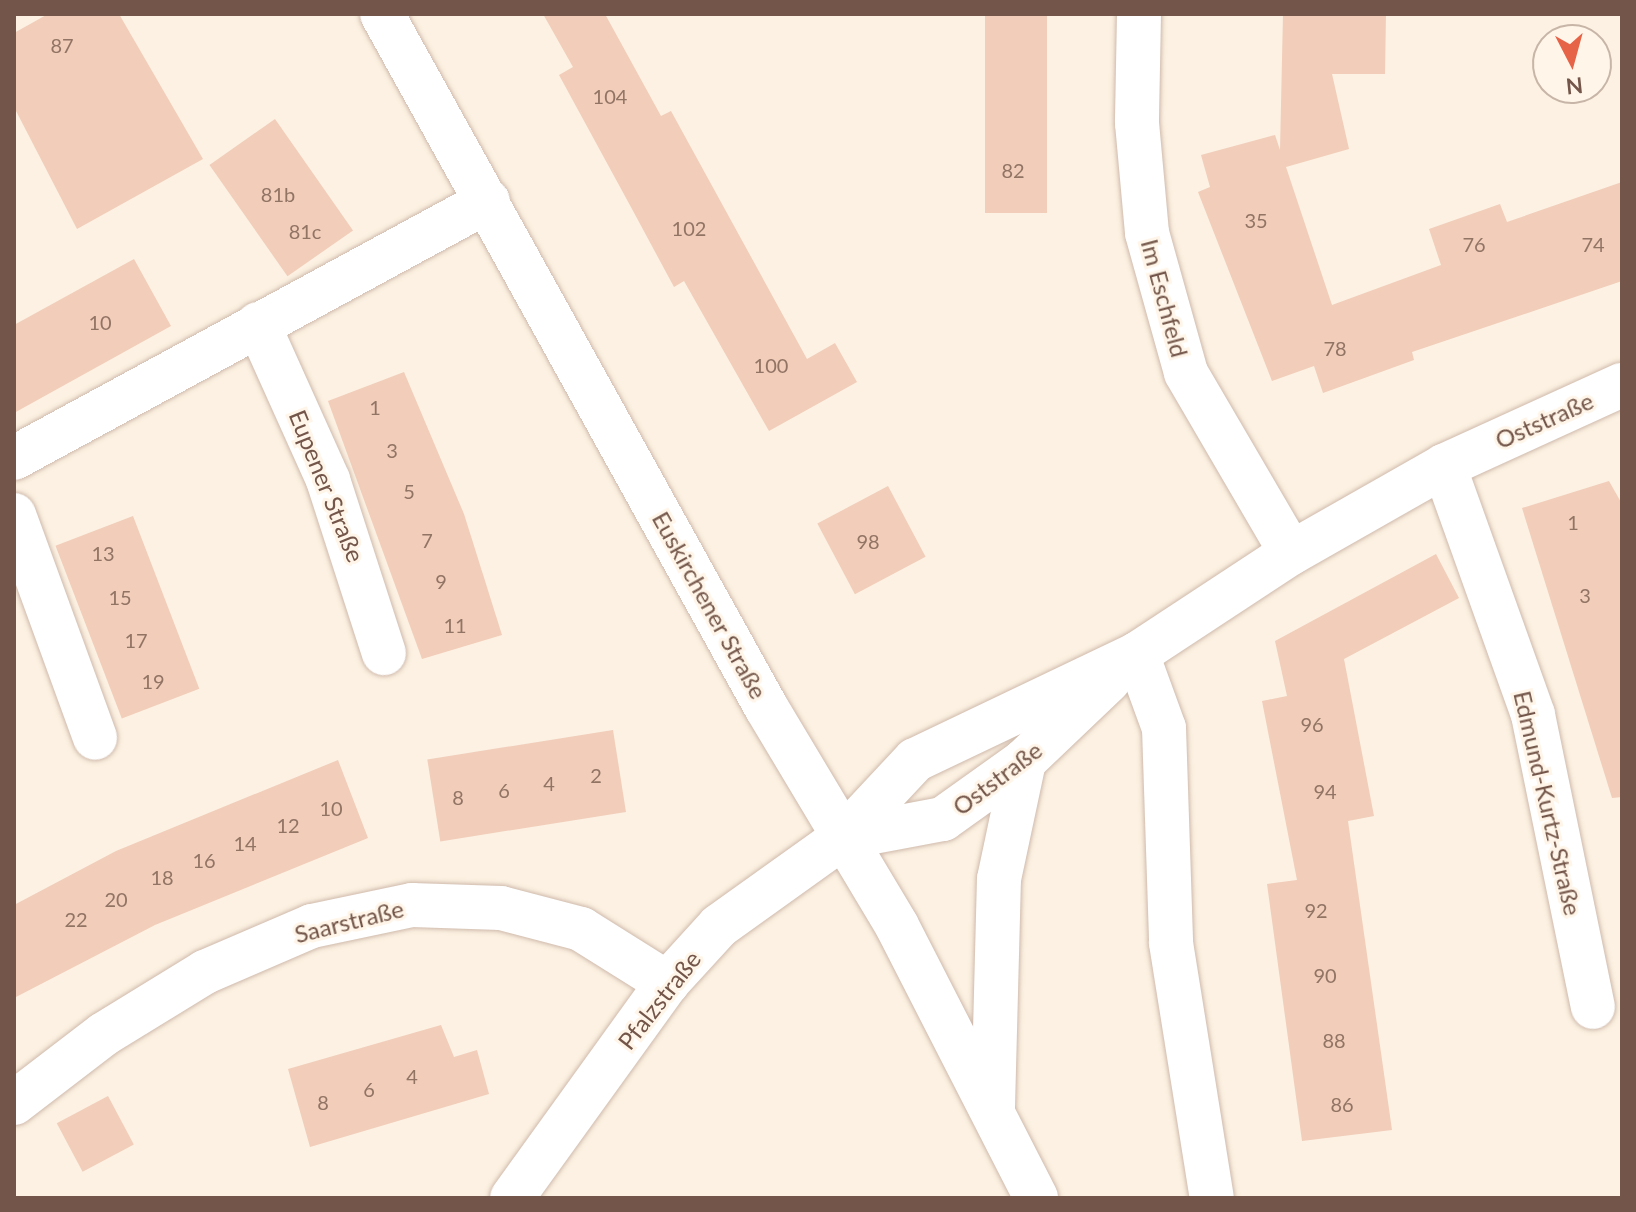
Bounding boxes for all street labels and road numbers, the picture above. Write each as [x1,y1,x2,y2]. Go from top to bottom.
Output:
street label: Im Eschfeld [1135,236,1195,360]
street label: Oststraße [1491,386,1597,454]
street label: Eupener Straße [283,406,371,566]
street label: Euskirchener Straße [647,506,773,704]
street label: Edmund-Kurtz-Straße [1508,688,1588,918]
street label: Oststraße [947,735,1047,821]
street label: Saarstraße [291,894,407,948]
street label: Pfalzstraße [612,945,706,1055]

